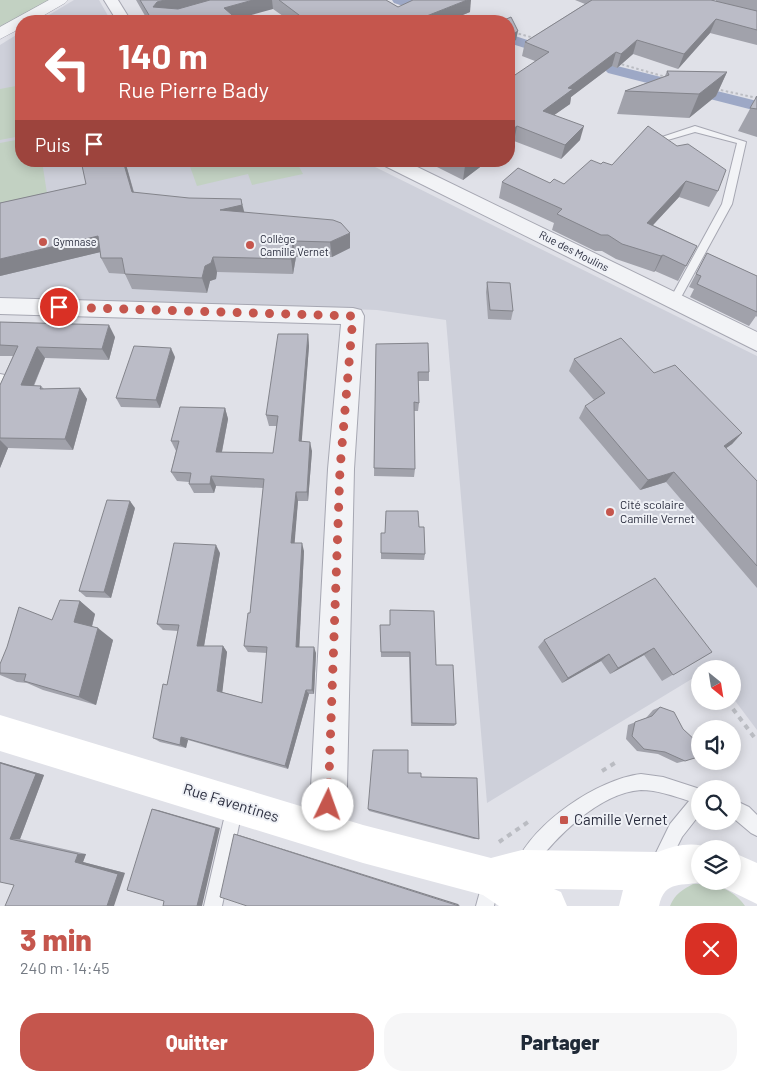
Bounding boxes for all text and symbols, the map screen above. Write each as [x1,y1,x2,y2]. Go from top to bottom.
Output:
text: 140 m [118,34,208,76]
icon: left [35,35,100,100]
text: Rue Pierre Bady [118,76,269,102]
icon: arrive [80,130,108,158]
text: Puis [35,133,70,156]
street label: Rue des Moulins [537,227,611,274]
place label: Collège Camille Vernet [260,232,329,258]
place label: Gymnase [53,235,97,248]
marker: Gymnase [37,236,49,248]
marker: Collège Camille Vernet [244,239,256,251]
pin [38,286,80,328]
icon: arrive [45,293,73,321]
place label: Cité scolaire Camille Vernet [620,497,695,525]
marker: Cité scolaire Camille Vernet [604,506,616,518]
north arrow [691,660,741,710]
map controls [691,660,741,890]
button: sound [691,720,741,770]
position arrow [301,778,353,830]
street label: Rue Faventines [181,779,281,825]
button: search [691,780,741,830]
place label: Camille Vernet [574,810,668,828]
marker: Camille Vernet [558,814,570,826]
button: layers [691,840,741,890]
text: 3 min [20,921,92,957]
button: close [685,923,737,975]
text: 240 m · 14:45 [20,958,110,977]
button: Quitter [20,1013,374,1071]
button: Partager [384,1013,737,1071]

